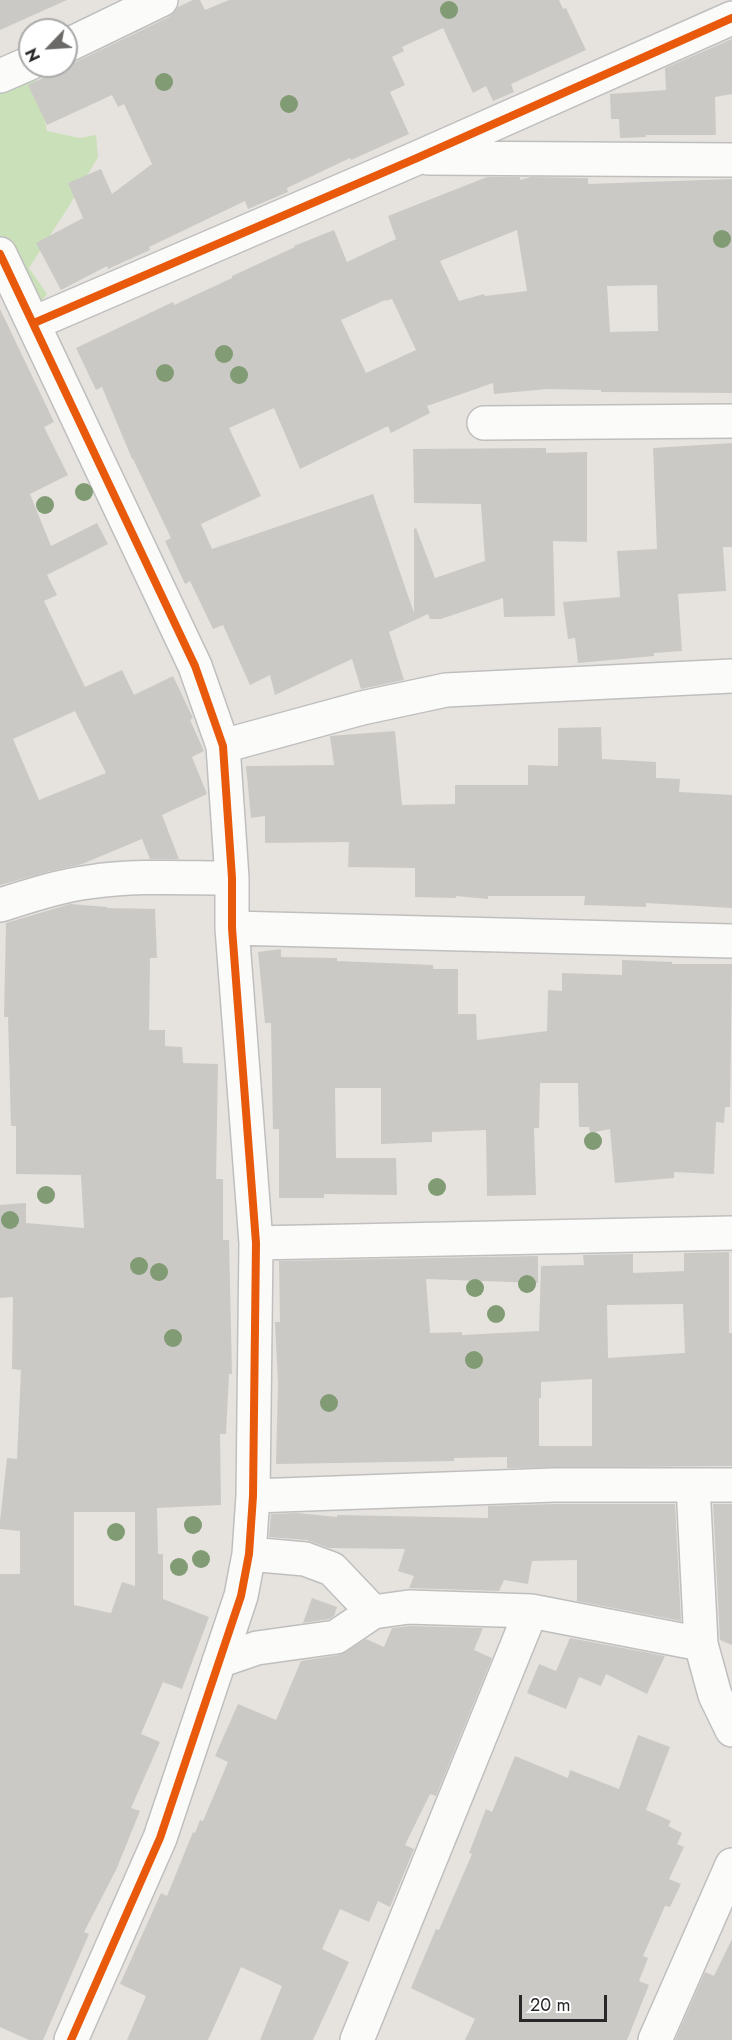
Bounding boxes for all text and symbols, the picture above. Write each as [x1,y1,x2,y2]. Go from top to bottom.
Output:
north arrow [18,18,78,78]
text: N [20,44,46,66]
scale bar [522,1983,610,2021]
text: 20 m [530,1992,570,2018]

